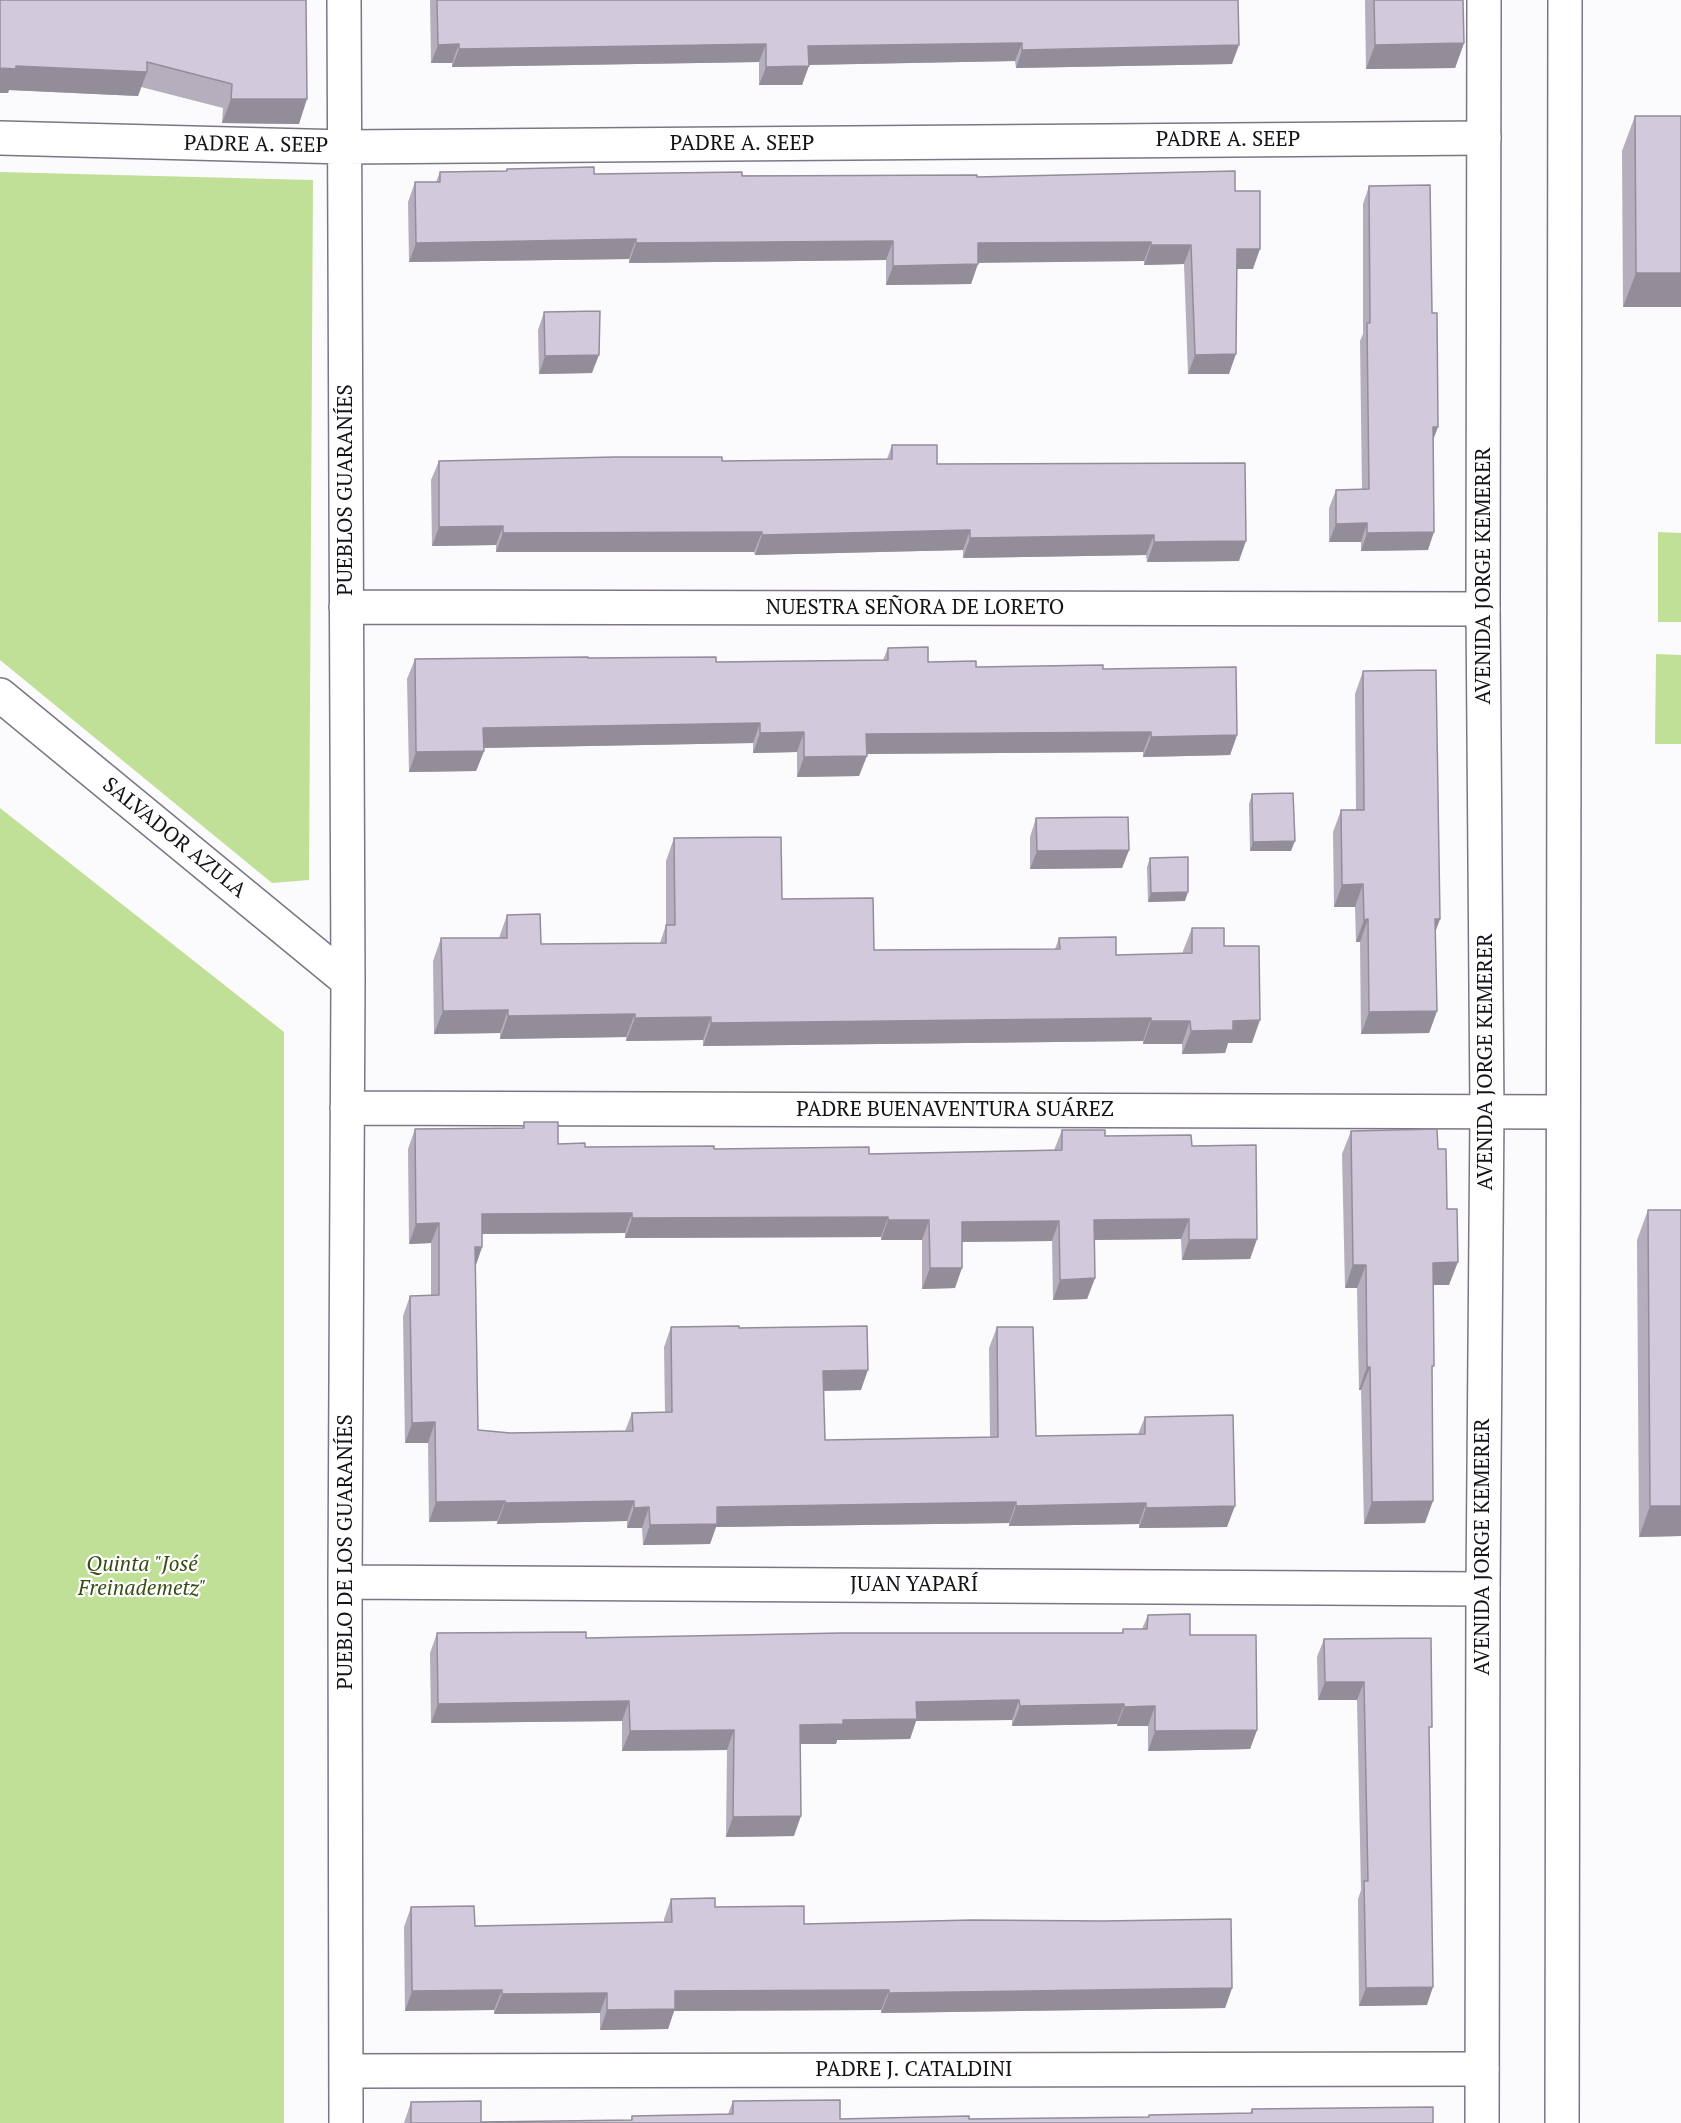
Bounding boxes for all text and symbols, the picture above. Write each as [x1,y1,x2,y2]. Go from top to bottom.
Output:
street label: PADRE A. SEEP [1156,127,1300,153]
street label: PADRE A. SEEP [184,131,328,159]
street label: PADRE A. SEEP [670,131,814,157]
street label: PUEBLOS GUARANÍES [333,384,359,596]
street label: AVENIDA JORGE KEMERER [1471,447,1497,705]
street label: NUESTRA SEÑORA DE LORETO [766,595,1064,621]
street label: SALVADOR AZULA [97,772,251,904]
street label: AVENIDA JORGE KEMERER [1473,933,1499,1191]
street label: PADRE BUENAVENTURA SUÁREZ [796,1097,1114,1123]
street label: PUEBLO DE LOS GUARANÍES [333,1414,359,1690]
street label: AVENIDA JORGE KEMERER [1470,1418,1496,1676]
park label: Quinta "José Freinademetz" [78,1552,206,1602]
street label: JUAN YAPARÍ [850,1572,978,1598]
street label: PADRE J. CATALDINI [816,2057,1012,2083]

